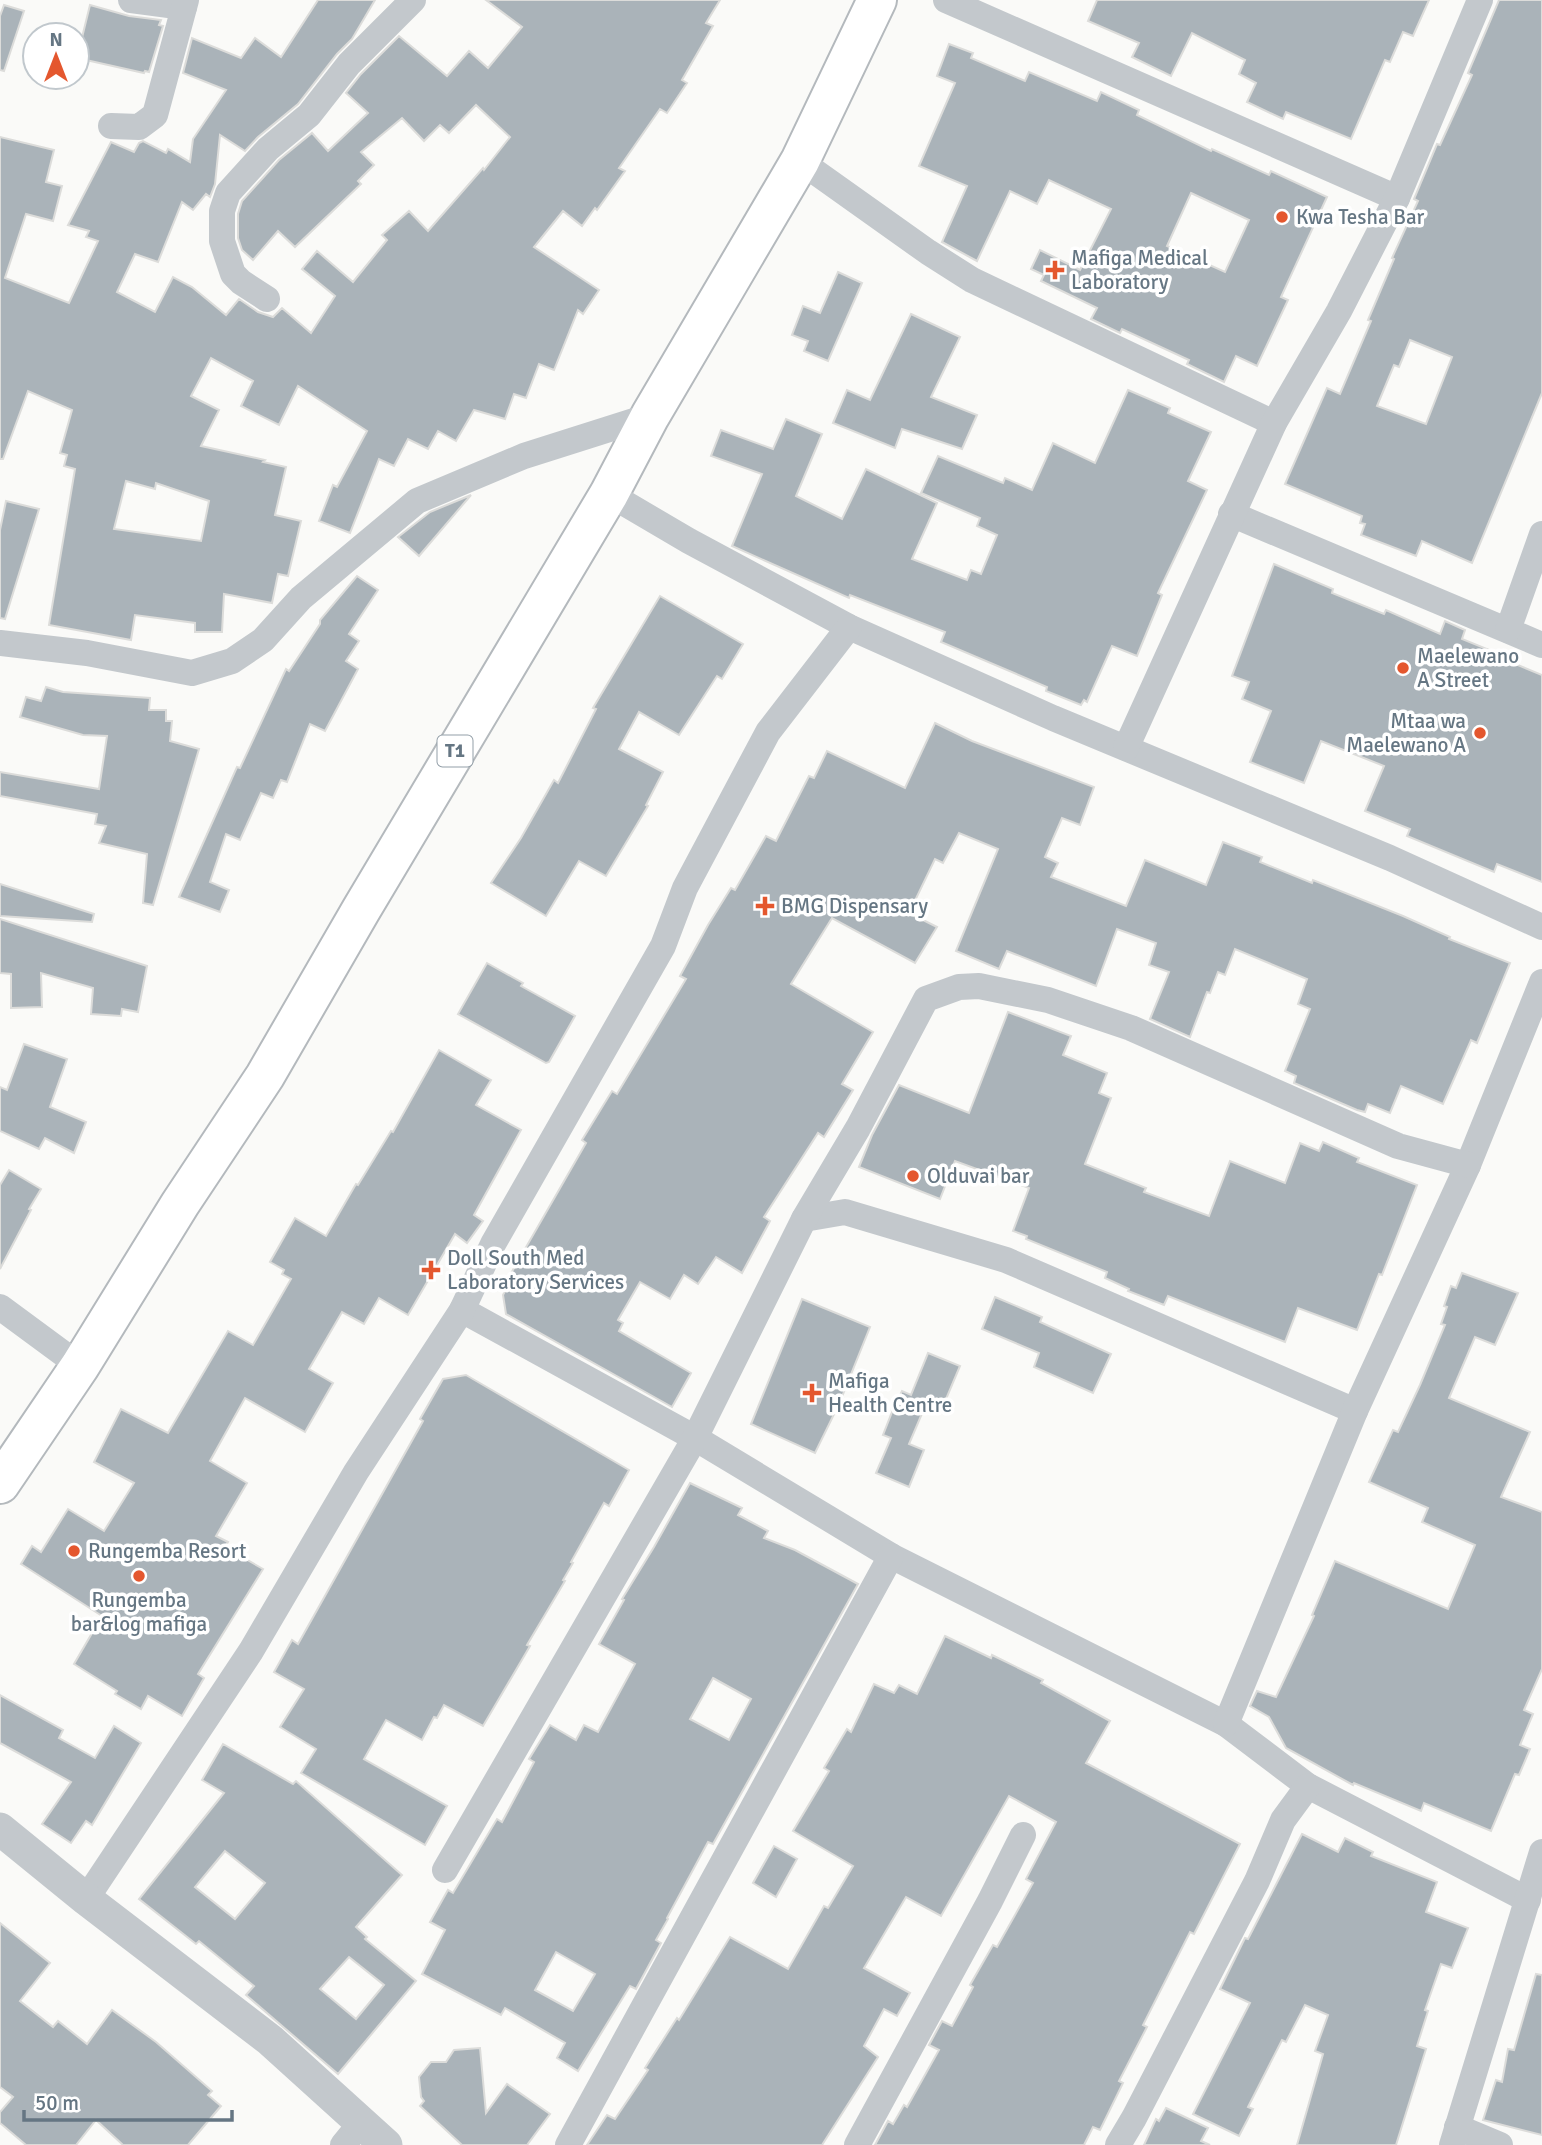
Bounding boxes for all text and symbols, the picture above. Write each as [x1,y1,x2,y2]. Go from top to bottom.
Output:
north arrow [21,21,91,91]
text: N [49,28,63,52]
place label: Kwa Tesha Bar [1296,204,1425,230]
marker: Kwa Tesha Bar [1274,209,1290,225]
place label: Mafiga Medical Laboratory [1071,245,1208,295]
marker: Mafiga Medical Laboratory [1045,260,1065,280]
place label: Maelewano A Street [1417,643,1519,693]
marker: Maelewano A Street [1395,660,1411,676]
place label: Mtaa wa Maelewano A [1346,708,1466,758]
marker: Mtaa wa Maelewano A [1472,725,1488,741]
road number: T1 [438,736,472,766]
place label: BMG Dispensary [781,893,928,919]
marker: BMG Dispensary [755,896,775,916]
place label: Olduvai bar [927,1163,1030,1189]
marker: Olduvai bar [905,1168,921,1184]
place label: Doll South Med Laboratory Services [447,1245,624,1295]
marker: Doll South Med Laboratory Services [421,1260,441,1280]
place label: Mafiga Health Centre [828,1368,952,1418]
marker: Mafiga Health Centre [802,1383,822,1403]
place label: Rungemba Resort [88,1538,246,1564]
marker: Rungemba Resort [66,1543,82,1559]
marker: Rungemba bar&log mafiga [131,1568,147,1584]
place label: Rungemba bar&log mafiga [71,1587,207,1637]
scale bar [24,2078,233,2122]
text: 50 m [35,2090,79,2116]

